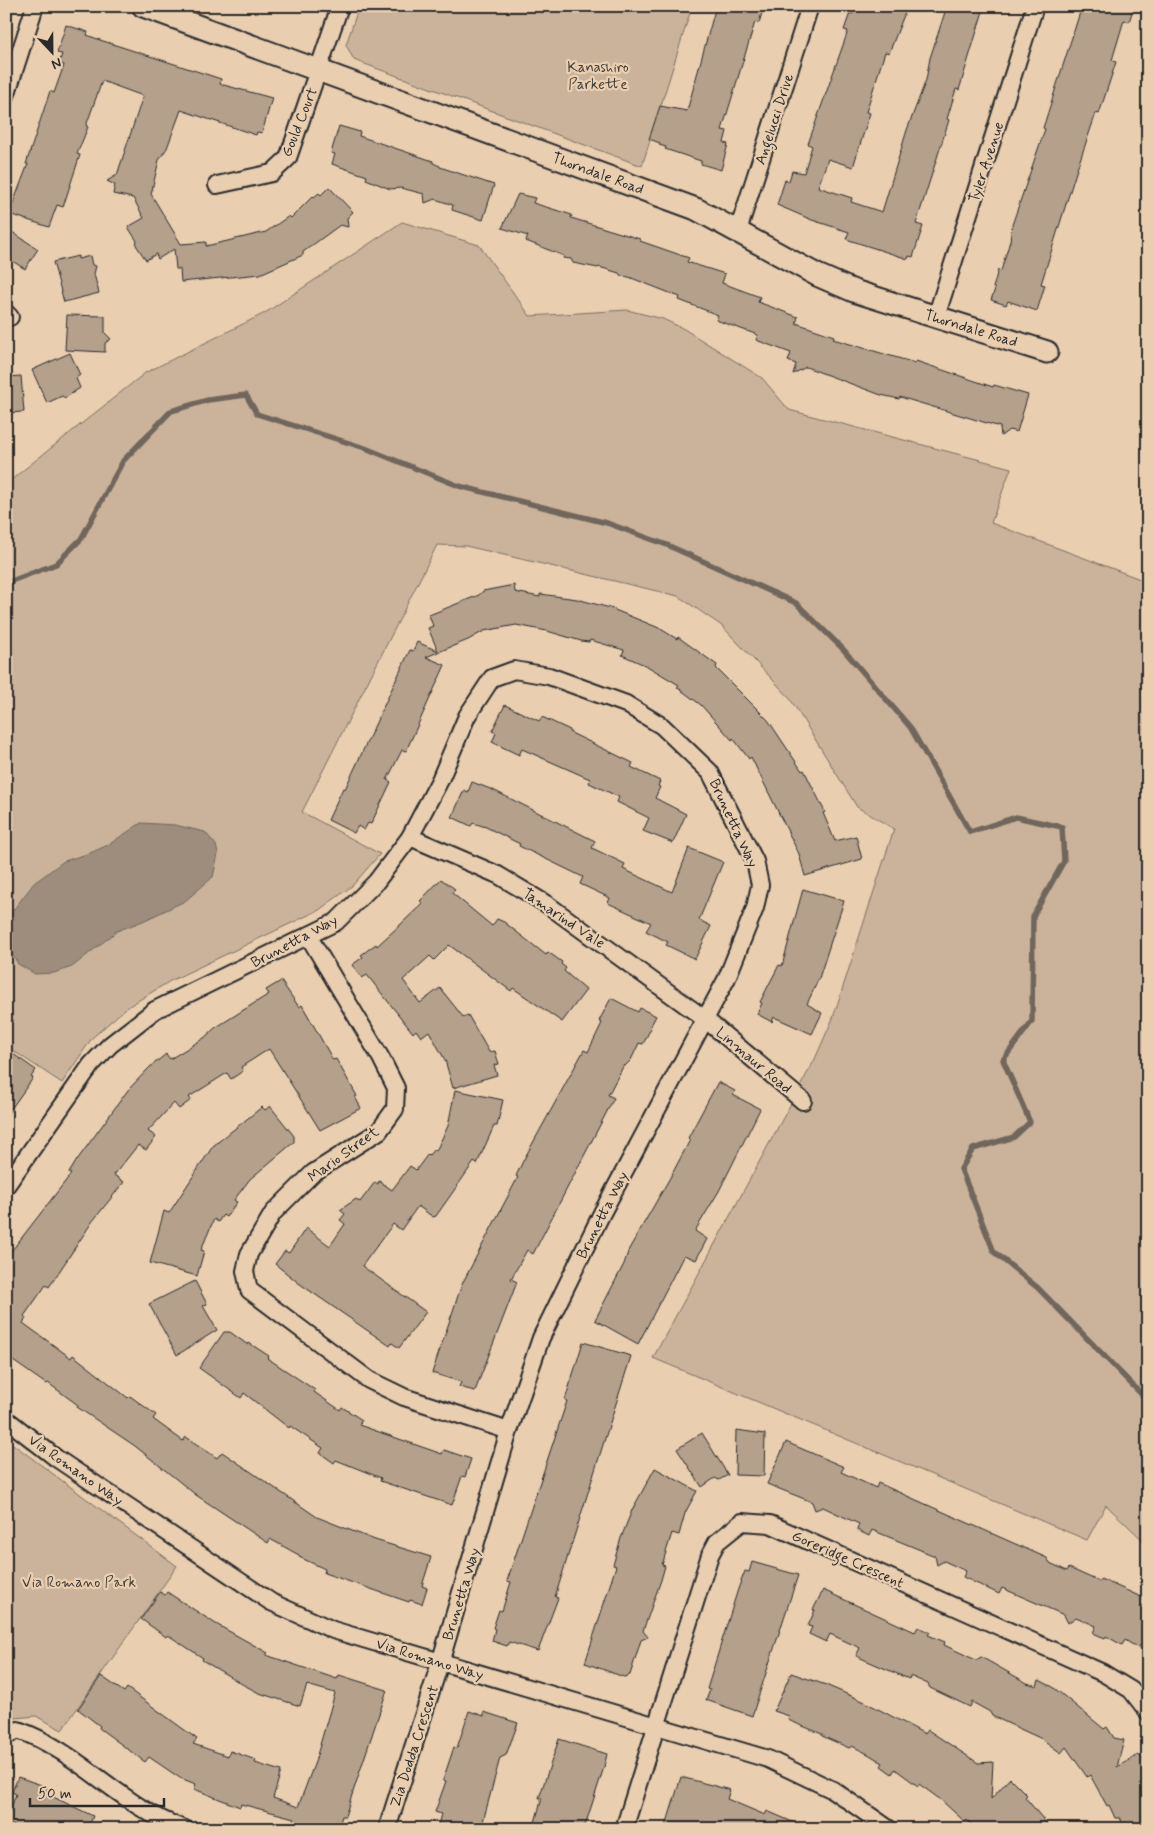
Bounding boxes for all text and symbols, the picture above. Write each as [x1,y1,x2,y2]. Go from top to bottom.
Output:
north arrow [28,28,78,78]
text: N [49,53,64,73]
park label: Kanashiro Parkette [567,58,629,95]
street label: Angelucci Drive [751,71,800,168]
street label: Gould Court [277,85,323,160]
street label: Tyler Avenue [965,119,1009,205]
street label: Thorndale Road [549,148,646,200]
street label: Thorndale Road [922,305,1020,353]
street label: Brunetta Way [704,776,762,871]
street label: Tamarind Vale [518,884,609,954]
street label: Brunetta Way [248,910,342,973]
street label: Linmaur Road [711,1023,796,1099]
street label: Mario Street [304,1122,383,1187]
street label: Brunetta Way [572,1168,634,1263]
street label: Via Romano Way [24,1431,127,1511]
street label: Goreridge Crescent [788,1526,907,1595]
street label: Brunetta Way [438,1545,486,1643]
park label: Via Romano Park [22,1573,136,1593]
street label: Via Romano Way [373,1634,486,1686]
street label: Zia Dodda Crescent [386,1683,444,1810]
scale bar [30,1775,164,1807]
text: 50 m [38,1784,72,1804]

